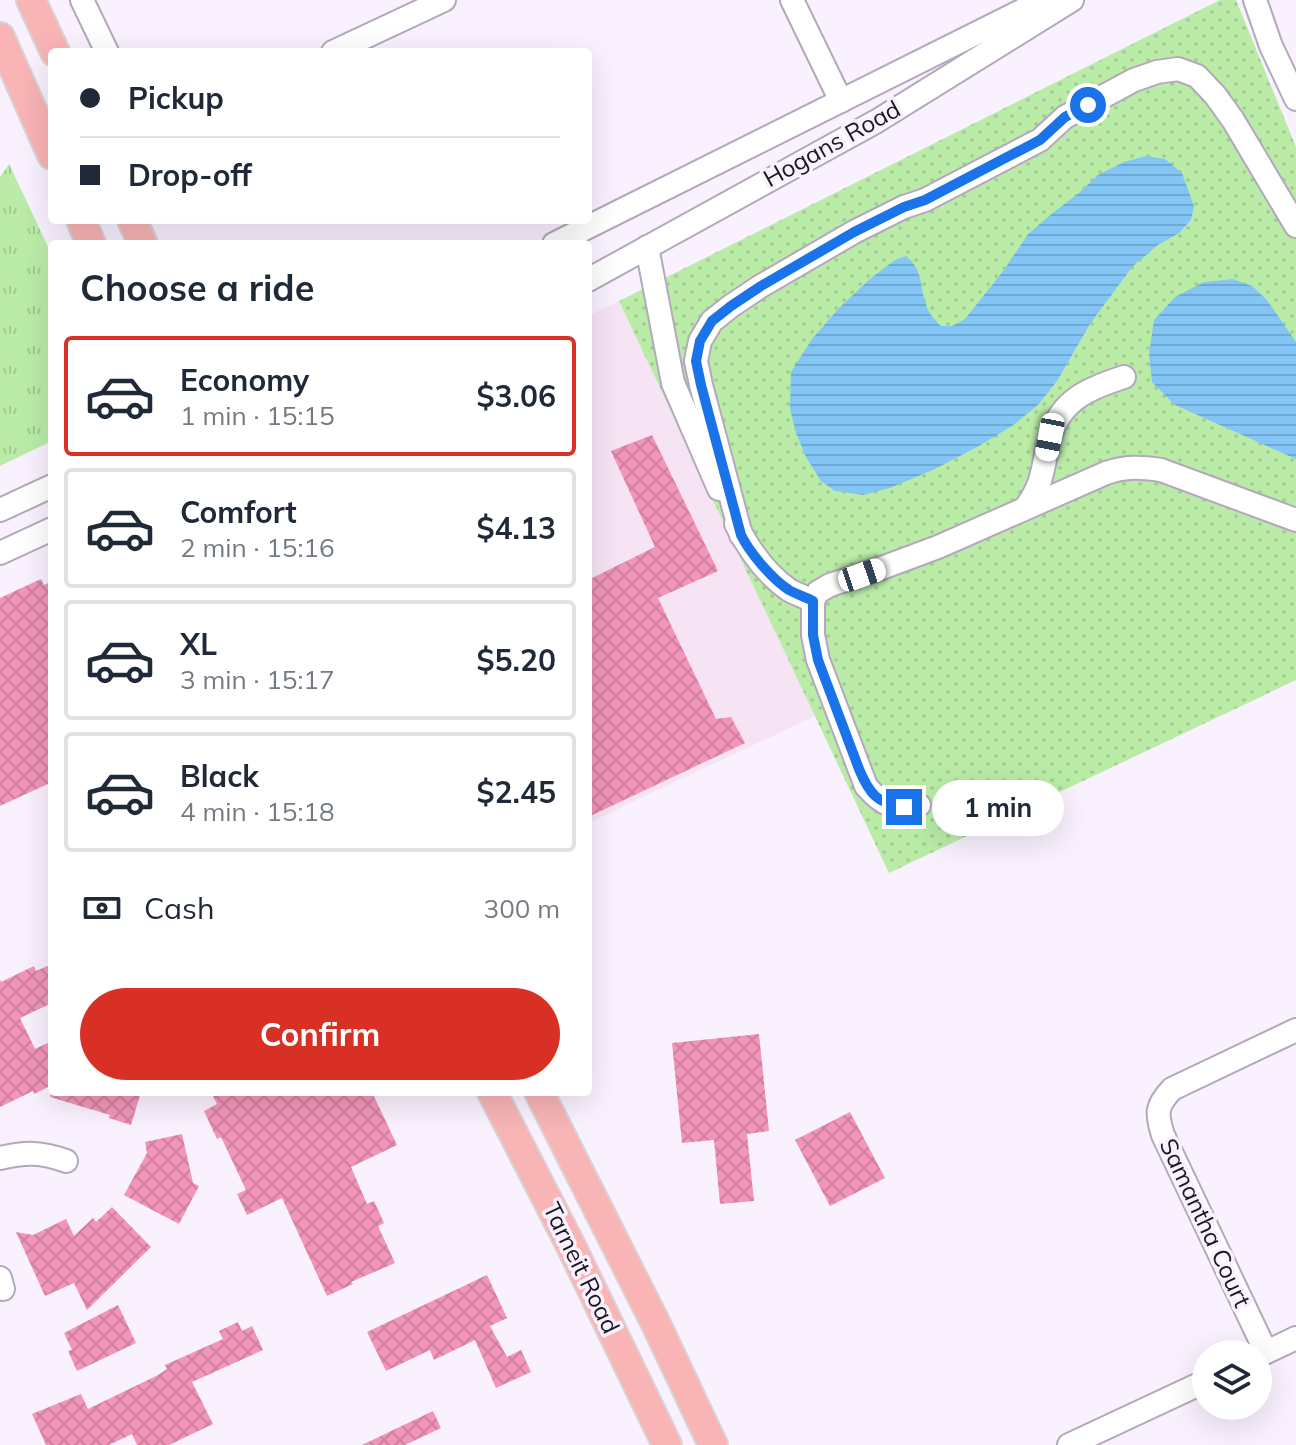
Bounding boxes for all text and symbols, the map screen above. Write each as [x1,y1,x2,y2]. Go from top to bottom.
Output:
text: Pickup [128,79,224,117]
route start [1070,87,1106,123]
street label: Hogans Road [758,93,905,193]
text: Drop-off [128,156,252,194]
text: Choose a ride [80,265,314,310]
icon: car [84,360,156,432]
text: Economy [180,361,309,399]
text: $3.06 [477,377,556,415]
text: 1 min · 15:15 [180,399,335,432]
car [1034,411,1066,463]
icon: car [84,492,156,564]
text: Comfort [180,493,297,531]
text: $4.13 [477,509,556,547]
text: 2 min · 15:16 [180,531,335,564]
car [835,556,889,594]
icon: car [84,624,156,696]
text: XL [180,625,217,663]
text: $5.20 [477,641,556,679]
text: 3 min · 15:17 [180,663,335,696]
icon: car [84,756,156,828]
text: Black [180,757,259,795]
text: $2.45 [477,773,556,811]
callout: 1 min [932,779,1064,835]
route end [886,789,922,825]
text: 1 min [964,791,1032,824]
text: 4 min · 15:18 [180,795,335,828]
icon: cash [80,886,124,930]
text: Cash [144,889,215,927]
text: 300 m [484,892,560,925]
button: Confirm [80,988,560,1080]
street label: Samantha Court [1154,1133,1258,1312]
street label: Tarneit Road [537,1197,627,1338]
map controls [1192,1340,1272,1420]
button: layers [1192,1340,1272,1420]

